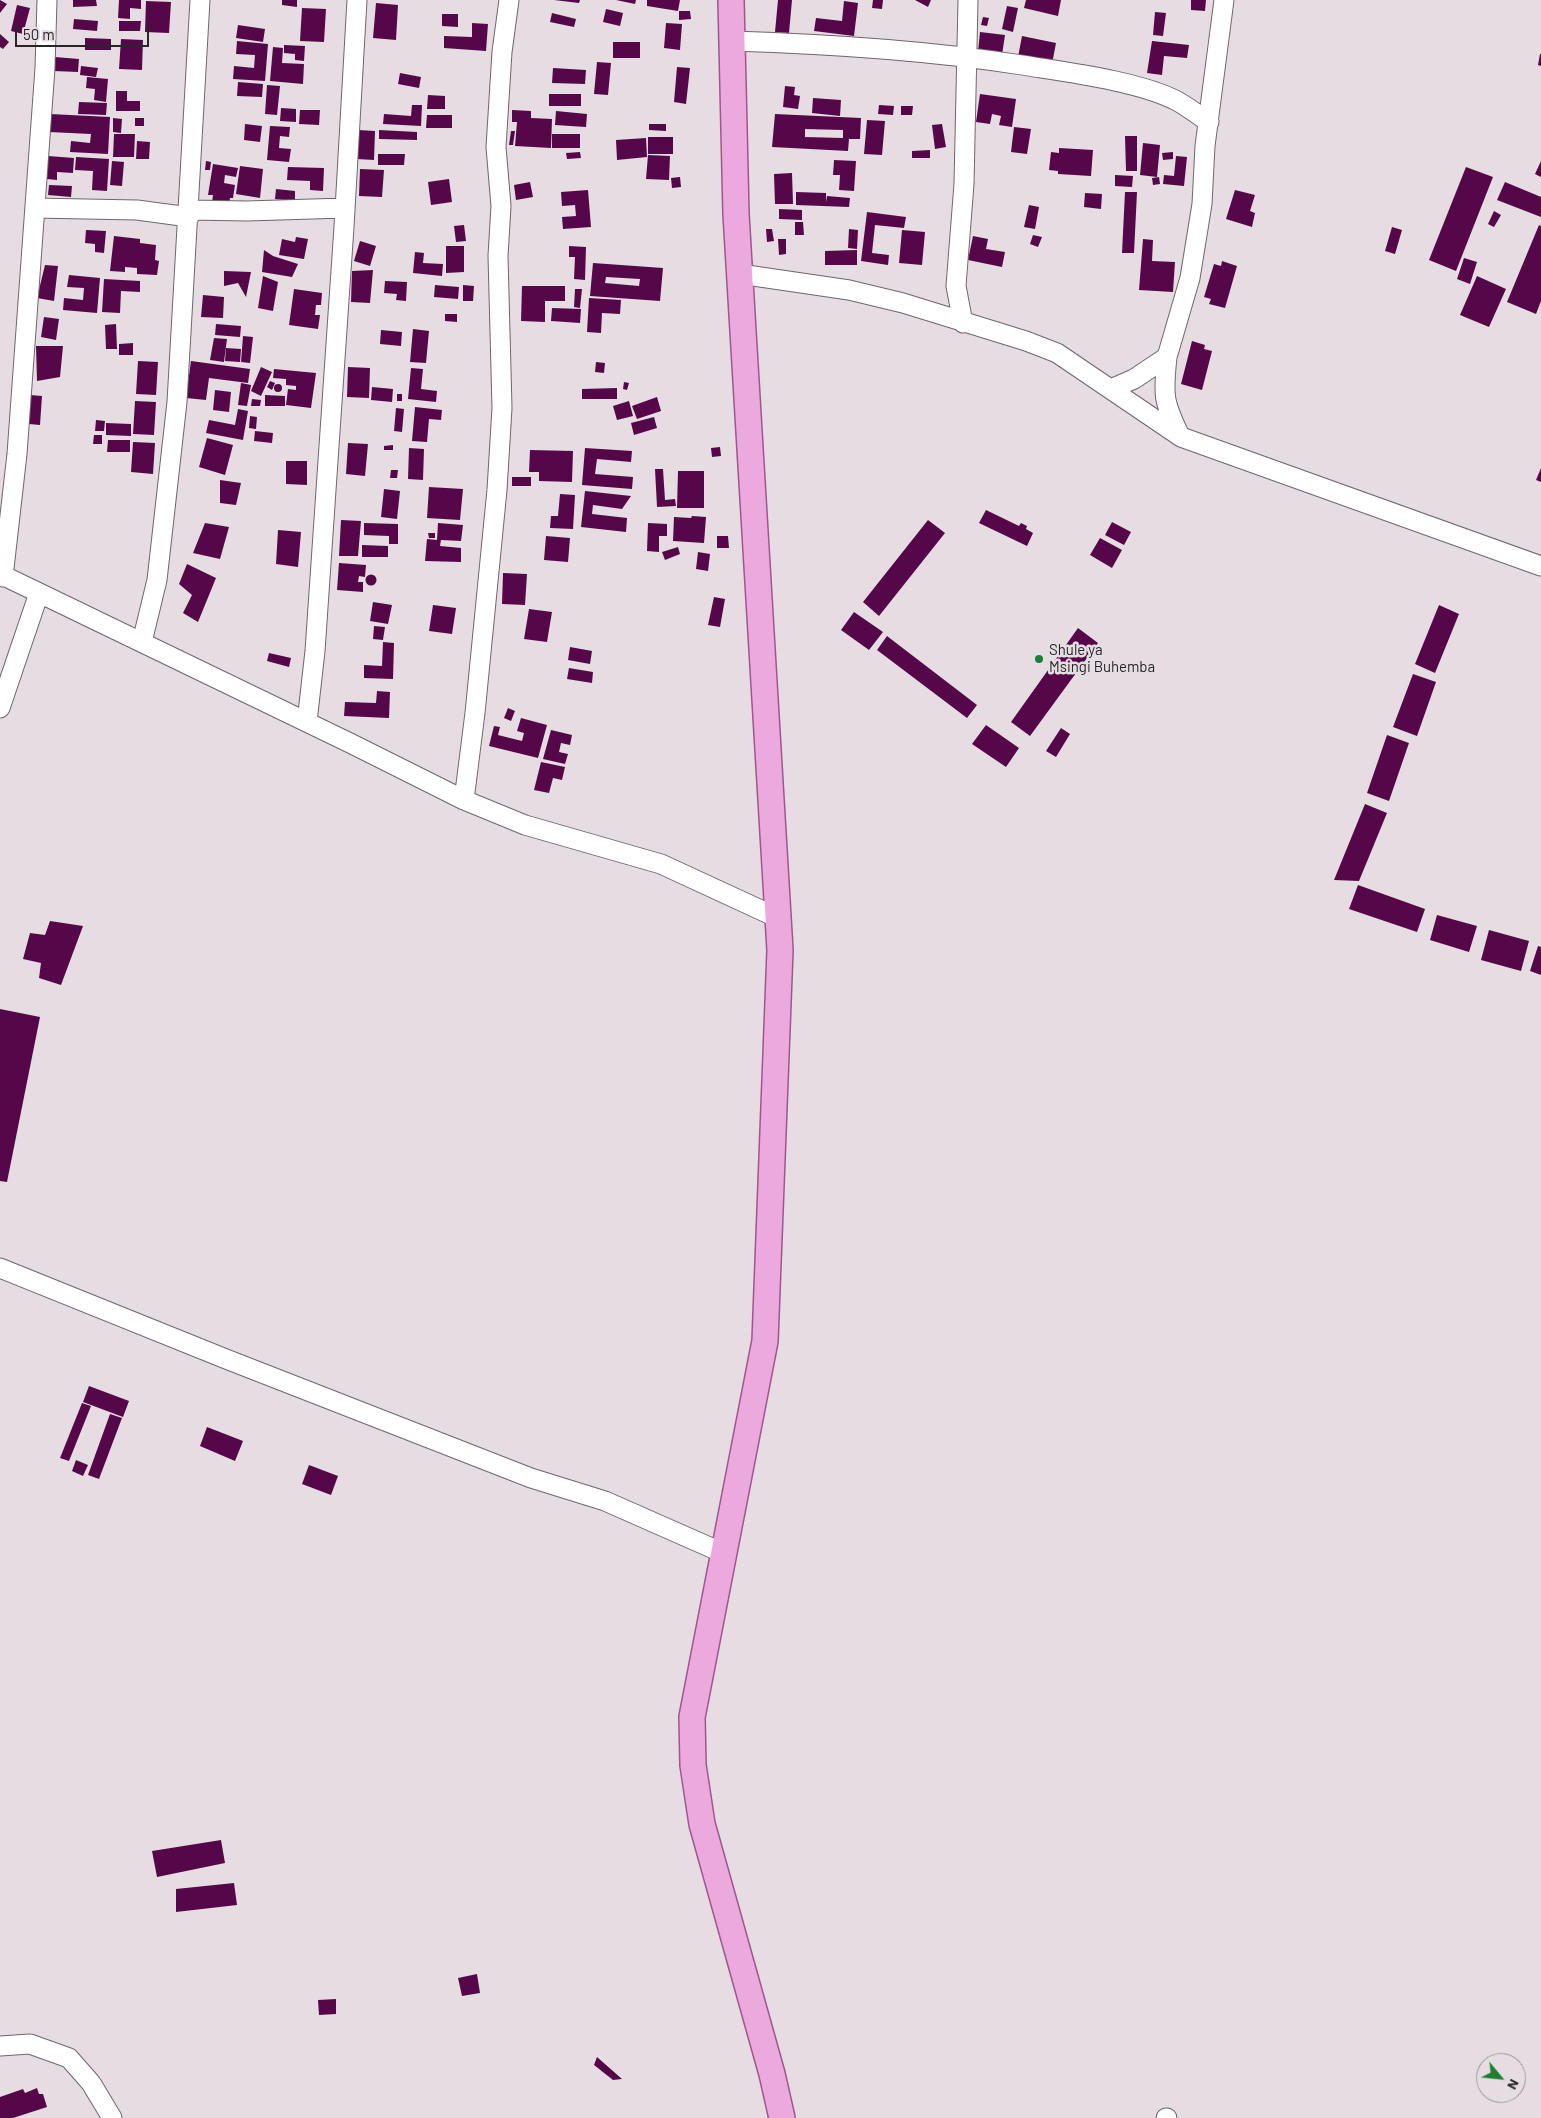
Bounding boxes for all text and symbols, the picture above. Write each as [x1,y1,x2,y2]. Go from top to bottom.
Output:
scale bar [18,15,151,47]
text: 50 m [23,25,55,43]
place label: Shule ya Msingi Buhemba [1049,641,1155,676]
marker: Shule ya Msingi Buhemba [1033,653,1045,665]
north arrow [1476,2053,1526,2103]
text: N [1504,2077,1523,2093]

